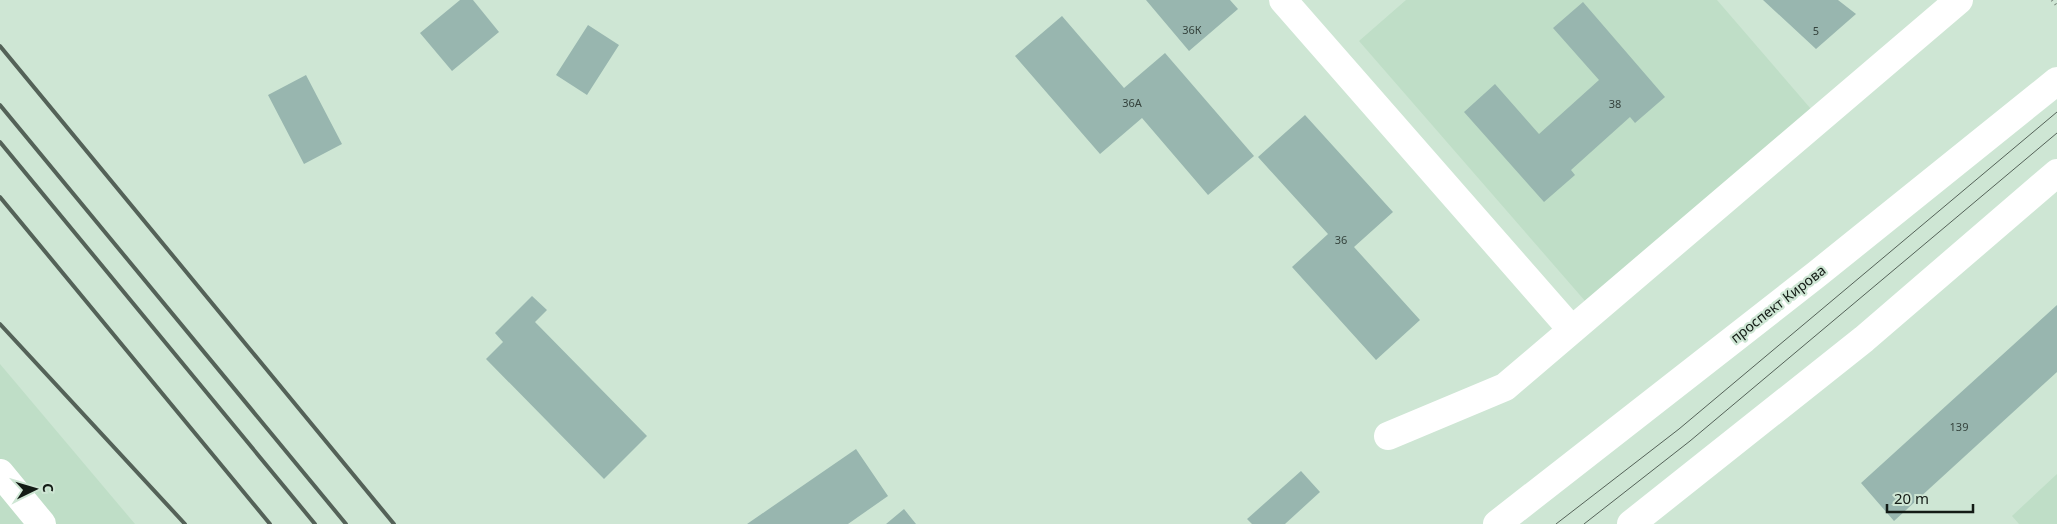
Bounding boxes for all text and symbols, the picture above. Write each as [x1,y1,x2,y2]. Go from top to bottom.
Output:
house number: 36К [1182,22,1202,37]
house number: 5 [1813,23,1819,38]
house number: 36А [1122,95,1143,110]
house number: 38 [1609,96,1621,111]
house number: 36 [1335,232,1347,247]
street label: проспект Кирова [1726,260,1829,347]
house number: 139 [1950,419,1968,434]
north arrow [10,464,60,514]
text: С [39,482,58,493]
scale bar [1887,482,1973,514]
text: 20 m [1894,488,1929,508]

